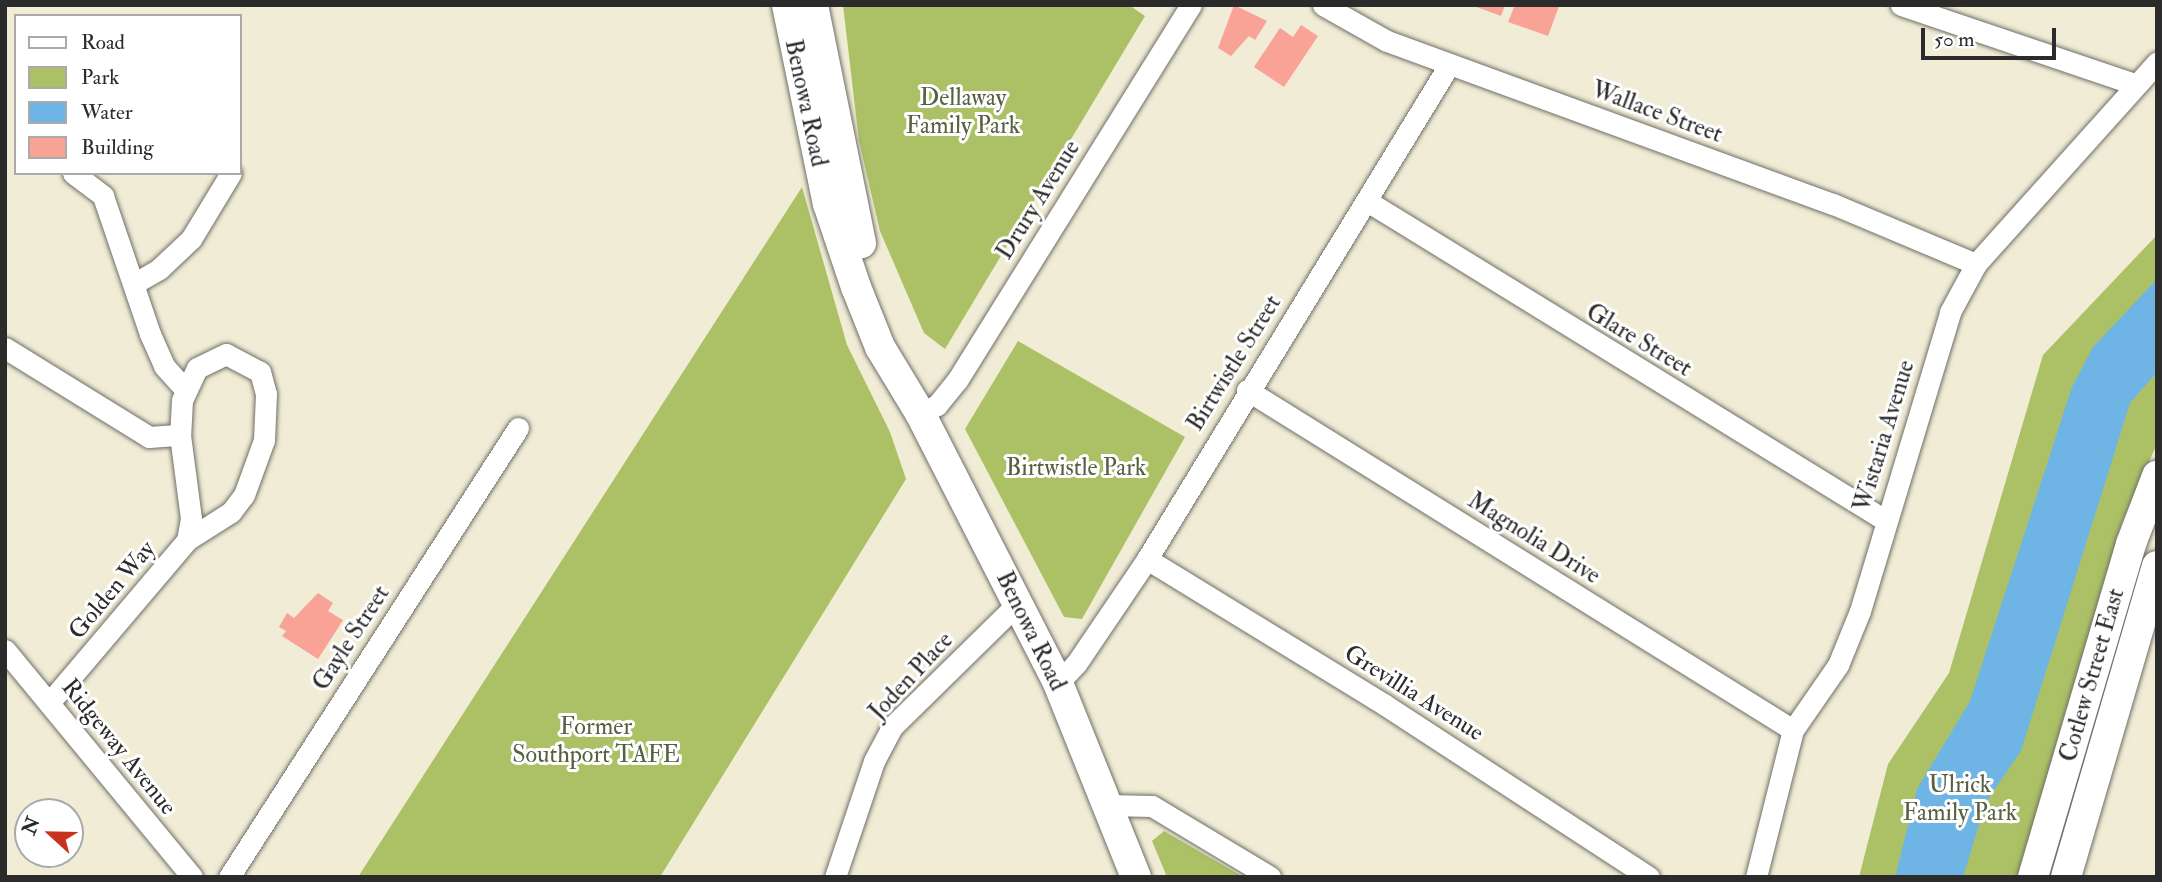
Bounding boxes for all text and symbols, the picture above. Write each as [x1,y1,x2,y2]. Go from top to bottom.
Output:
legend [14,14,242,175]
scale bar [1924,14,2059,58]
text: 50 m [1934,26,1975,53]
text: Road [81,29,125,56]
street label: Benowa Road [778,37,834,169]
text: Park [81,64,119,91]
street label: Wallace Street [1588,75,1726,149]
park label: Dellaway Family Park [906,84,1020,140]
text: Water [81,99,133,126]
text: Building [81,134,154,161]
street label: Drury Avenue [990,135,1086,265]
street label: Birtwistle Street [1181,290,1287,436]
street label: Glare Street [1581,297,1697,383]
street label: Wistaria Avenue [1847,357,1921,515]
park label: Birtwistle Park [1006,454,1146,482]
street label: Magnolia Drive [1462,486,1606,590]
street label: Golden Way [63,535,161,645]
street label: Benowa Road [990,567,1072,695]
street label: Gayle Street [306,580,396,696]
street label: Cotlew Street East [2054,585,2130,765]
street label: Joden Place [863,626,959,726]
street label: Grevillia Avenue [1339,639,1489,747]
street label: Ridgeway Avenue [55,673,183,821]
park label: Former Southport TAFE [512,713,680,769]
park label: Ulrick Family Park [1903,771,2017,827]
north arrow [14,798,84,868]
text: N [17,814,46,838]

